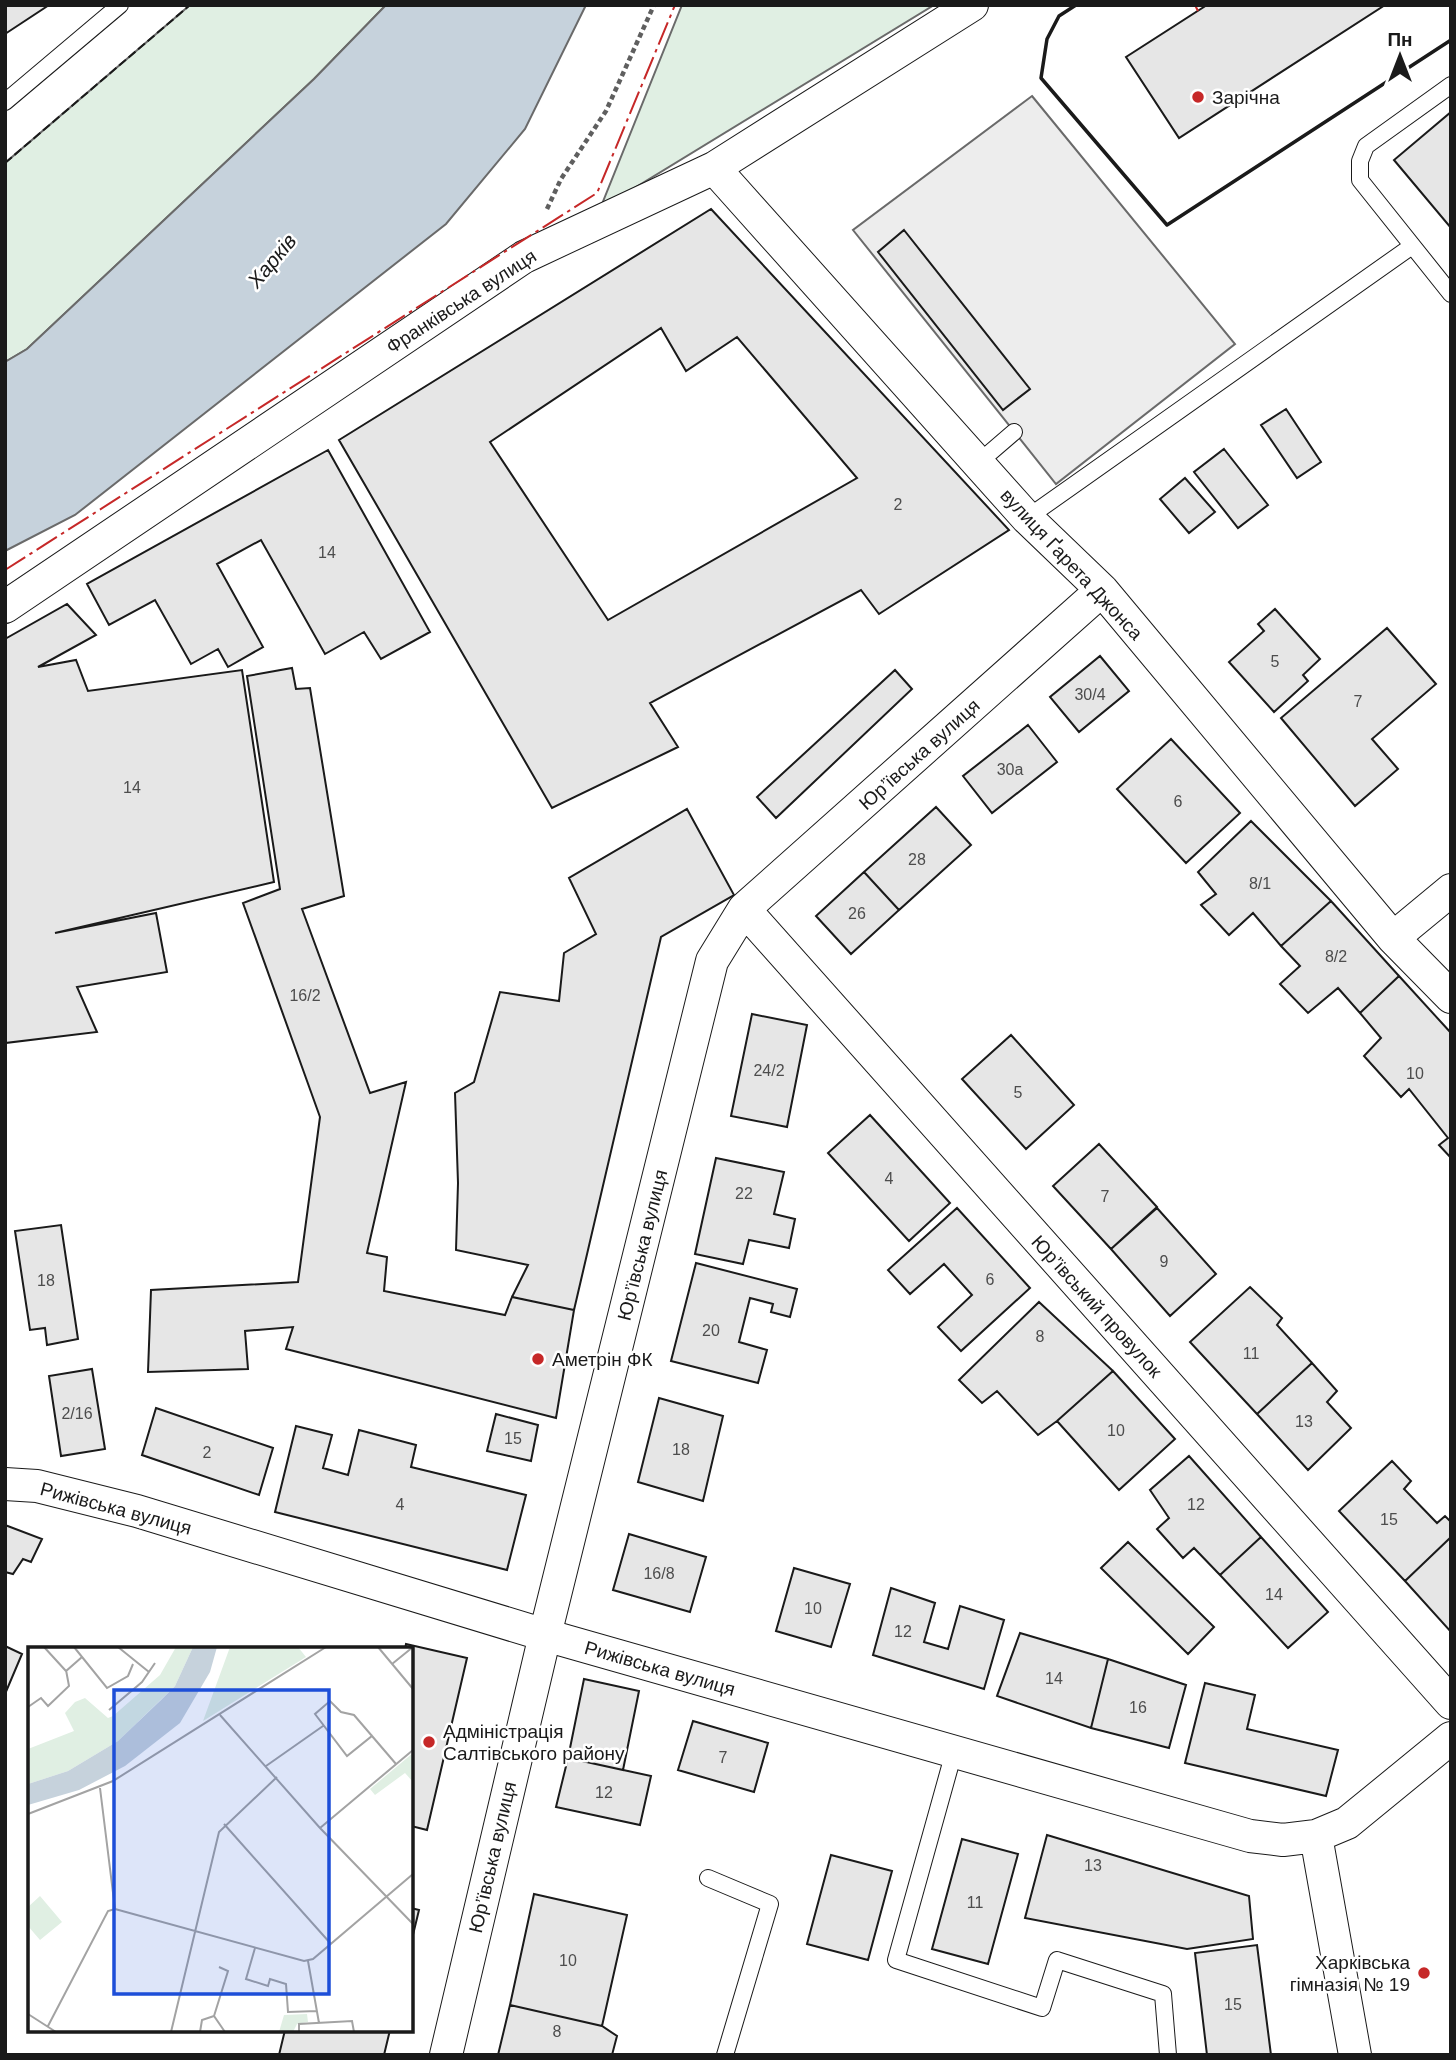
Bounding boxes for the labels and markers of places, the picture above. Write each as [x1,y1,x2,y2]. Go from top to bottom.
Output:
place label: Зарічна [1212,87,1280,108]
marker: Зарічна [1190,89,1206,105]
place label: Аметрін ФК [552,1349,652,1370]
marker: Аметрін ФК [530,1351,546,1367]
place label: Адміністрація Салтівського району [443,1721,625,1764]
marker: Адміністрація Салтівського району [421,1734,437,1750]
place label: Харківська гімназія № 19 [1290,1952,1410,1995]
marker: Харківська гімназія № 19 [1416,1965,1432,1981]

